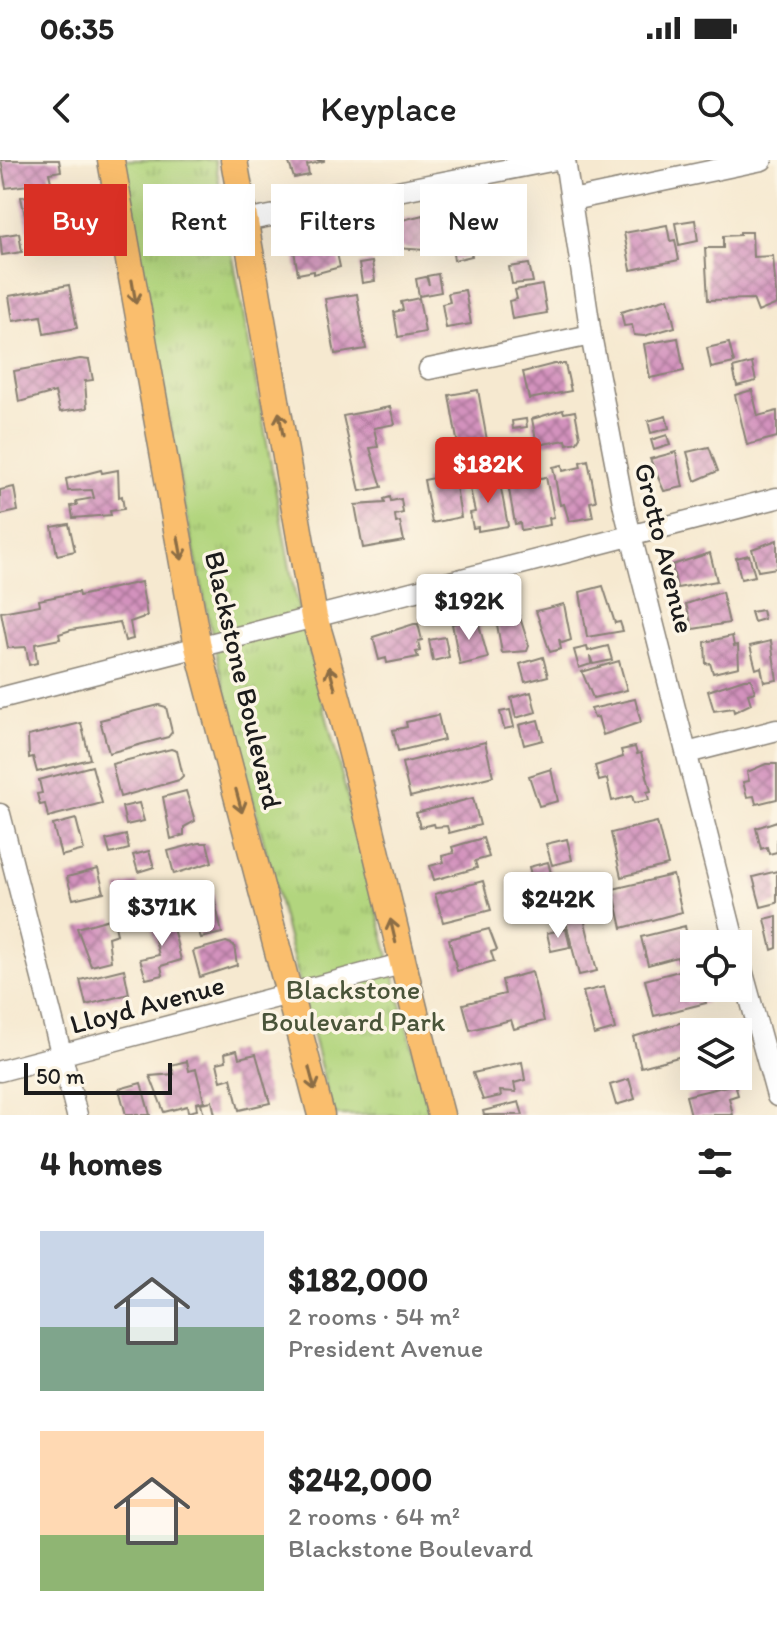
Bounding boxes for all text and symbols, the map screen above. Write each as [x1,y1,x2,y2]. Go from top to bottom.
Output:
text: 06:35 [40,10,114,47]
icon: back [40,86,84,130]
icon: search [693,86,737,130]
text: Keyplace [320,87,457,130]
chip: Buy [24,184,127,256]
chip: Rent [143,184,255,256]
chip: Filters [271,184,404,256]
chip: New [420,184,527,256]
one-way arrow [128,279,143,304]
one-way arrow [273,412,288,437]
pin: $182K [432,437,544,505]
text: $182K [453,447,523,479]
street label: Grotto Avenue [627,459,703,637]
one-way arrow [173,535,188,560]
street label: Blackstone Boulevard [198,548,290,813]
pin: $192K [413,574,525,642]
text: $192K [434,584,504,616]
one-way arrow [324,666,339,692]
one-way arrow [233,787,248,813]
pin: $242K [502,872,614,940]
pin: $371K [106,880,218,948]
text: $242K [522,882,594,914]
text: $371K [128,890,196,922]
one-way arrow [385,919,400,945]
map controls [680,930,752,1090]
button: locate [680,930,752,1002]
street label: Lloyd Avenue [66,967,228,1041]
park label: Blackstone Boulevard Park [261,972,446,1038]
button: layers [680,1018,752,1090]
scale bar [24,1059,172,1095]
text: 50 m [36,1063,85,1090]
one-way arrow [305,1066,320,1092]
icon: filters [693,1141,737,1185]
text: 4 homes [40,1143,163,1184]
text: $182,000 [288,1259,428,1300]
icon: home [104,1263,200,1359]
text: 2 rooms · 54 m² [288,1300,460,1332]
text: President Avenue [288,1332,483,1364]
text: $242,000 [288,1459,432,1500]
icon: home [104,1463,200,1559]
text: 2 rooms · 64 m² [288,1500,460,1532]
text: Blackstone Boulevard [288,1532,533,1564]

